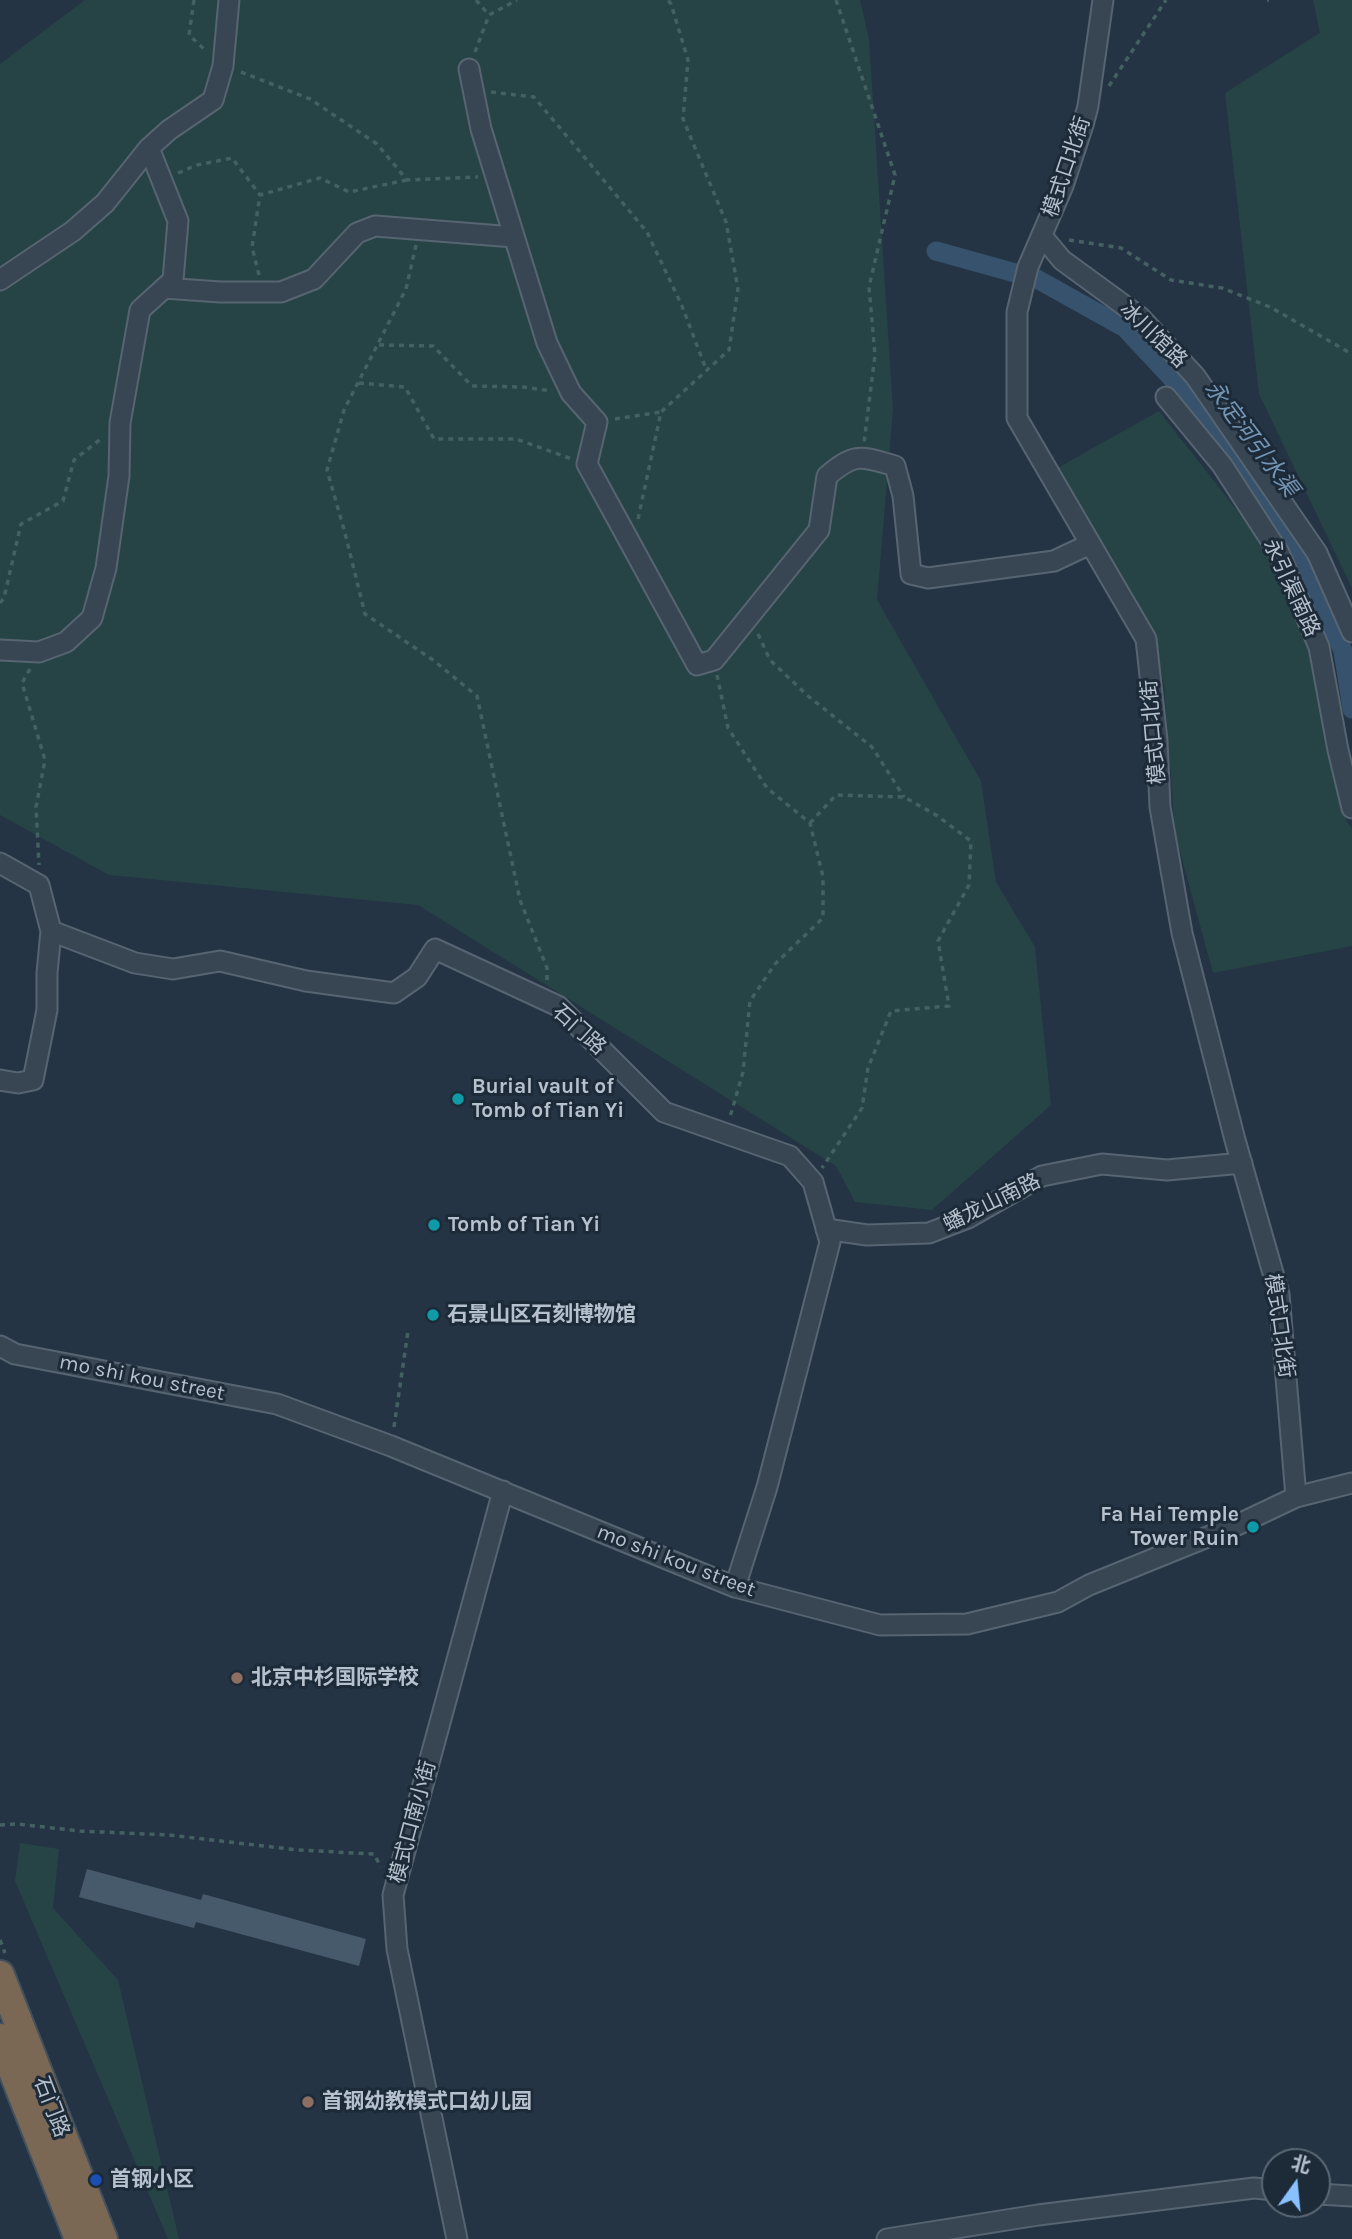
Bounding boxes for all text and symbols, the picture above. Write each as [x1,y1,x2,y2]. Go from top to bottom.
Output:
street label: 模式口北街 [1038,113,1096,221]
street label: 冰川馆路 [1114,297,1192,373]
water label: 永定河引水渠 [1198,376,1304,502]
street label: 永引渠南路 [1257,535,1325,641]
street label: 模式口北街 [1137,679,1171,785]
street label: 石门路 [547,1000,611,1060]
place label: Burial vault of Tomb of Tian Yi [472,1074,624,1124]
marker: Burial vault of Tomb of Tian Yi [450,1091,466,1107]
street label: 蟠龙山南路 [939,1169,1045,1237]
place label: Tomb of Tian Yi [448,1212,600,1238]
marker: Tomb of Tian Yi [426,1217,442,1233]
street label: 模式口北街 [1259,1272,1299,1380]
place label: 石景山区石刻博物馆 [447,1302,636,1328]
marker: 石景山区石刻博物馆 [425,1307,441,1323]
street label: mo shi kou street [57,1350,227,1406]
place label: Fa Hai Temple Tower Ruin [1100,1502,1239,1552]
street label: mo shi kou street [593,1519,759,1603]
marker: Fa Hai Temple Tower Ruin [1245,1519,1261,1535]
place label: 北京中杉国际学校 [251,1665,419,1691]
marker: 北京中杉国际学校 [229,1670,245,1686]
street label: 模式口南小街 [385,1758,441,1886]
street label: 石门路 [28,2073,74,2141]
place label: 首钢幼教模式口幼儿园 [322,2089,532,2115]
marker: 首钢幼教模式口幼儿园 [300,2094,316,2110]
north arrow [1261,2148,1331,2218]
text: 北 [1289,2152,1313,2178]
place label: 首钢小区 [110,2167,194,2193]
marker: 首钢小区 [88,2172,104,2188]

